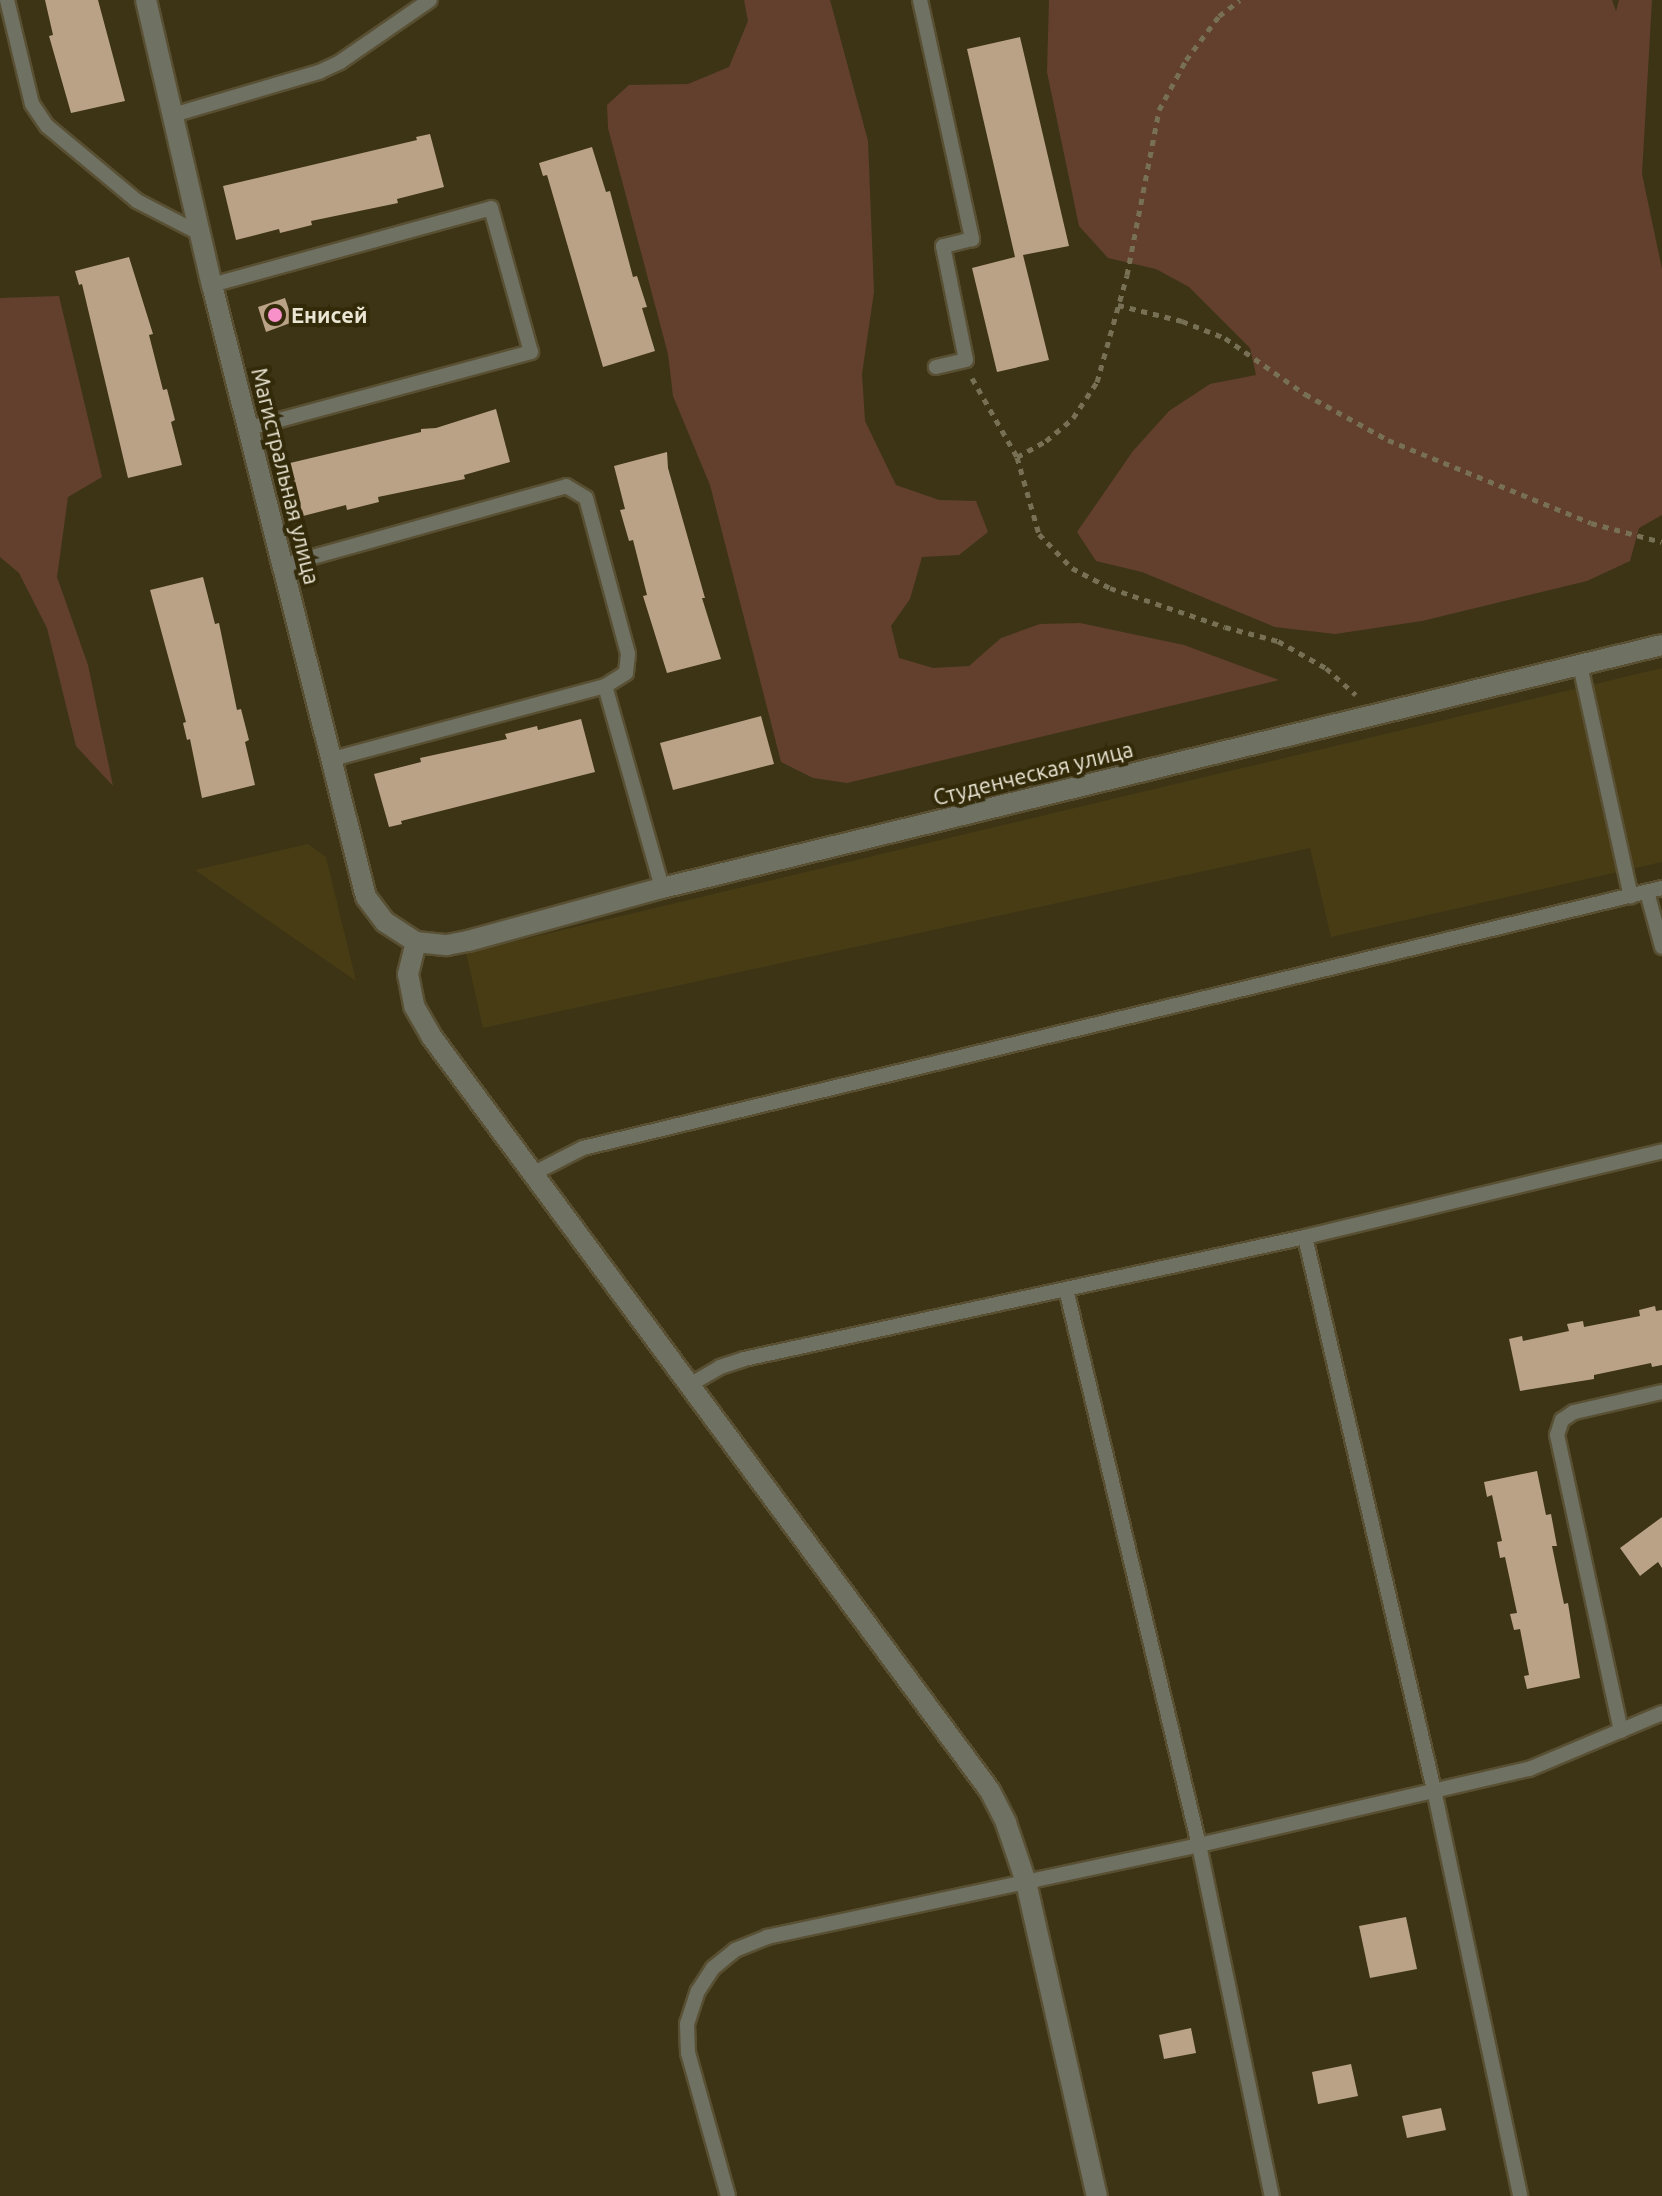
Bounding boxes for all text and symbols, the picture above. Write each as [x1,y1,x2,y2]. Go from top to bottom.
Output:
place label: Енисей [291,302,367,328]
marker: Енисей [266,306,284,324]
street label: Магистральная улица [246,365,326,587]
street label: Студенческая улица [930,735,1136,811]

